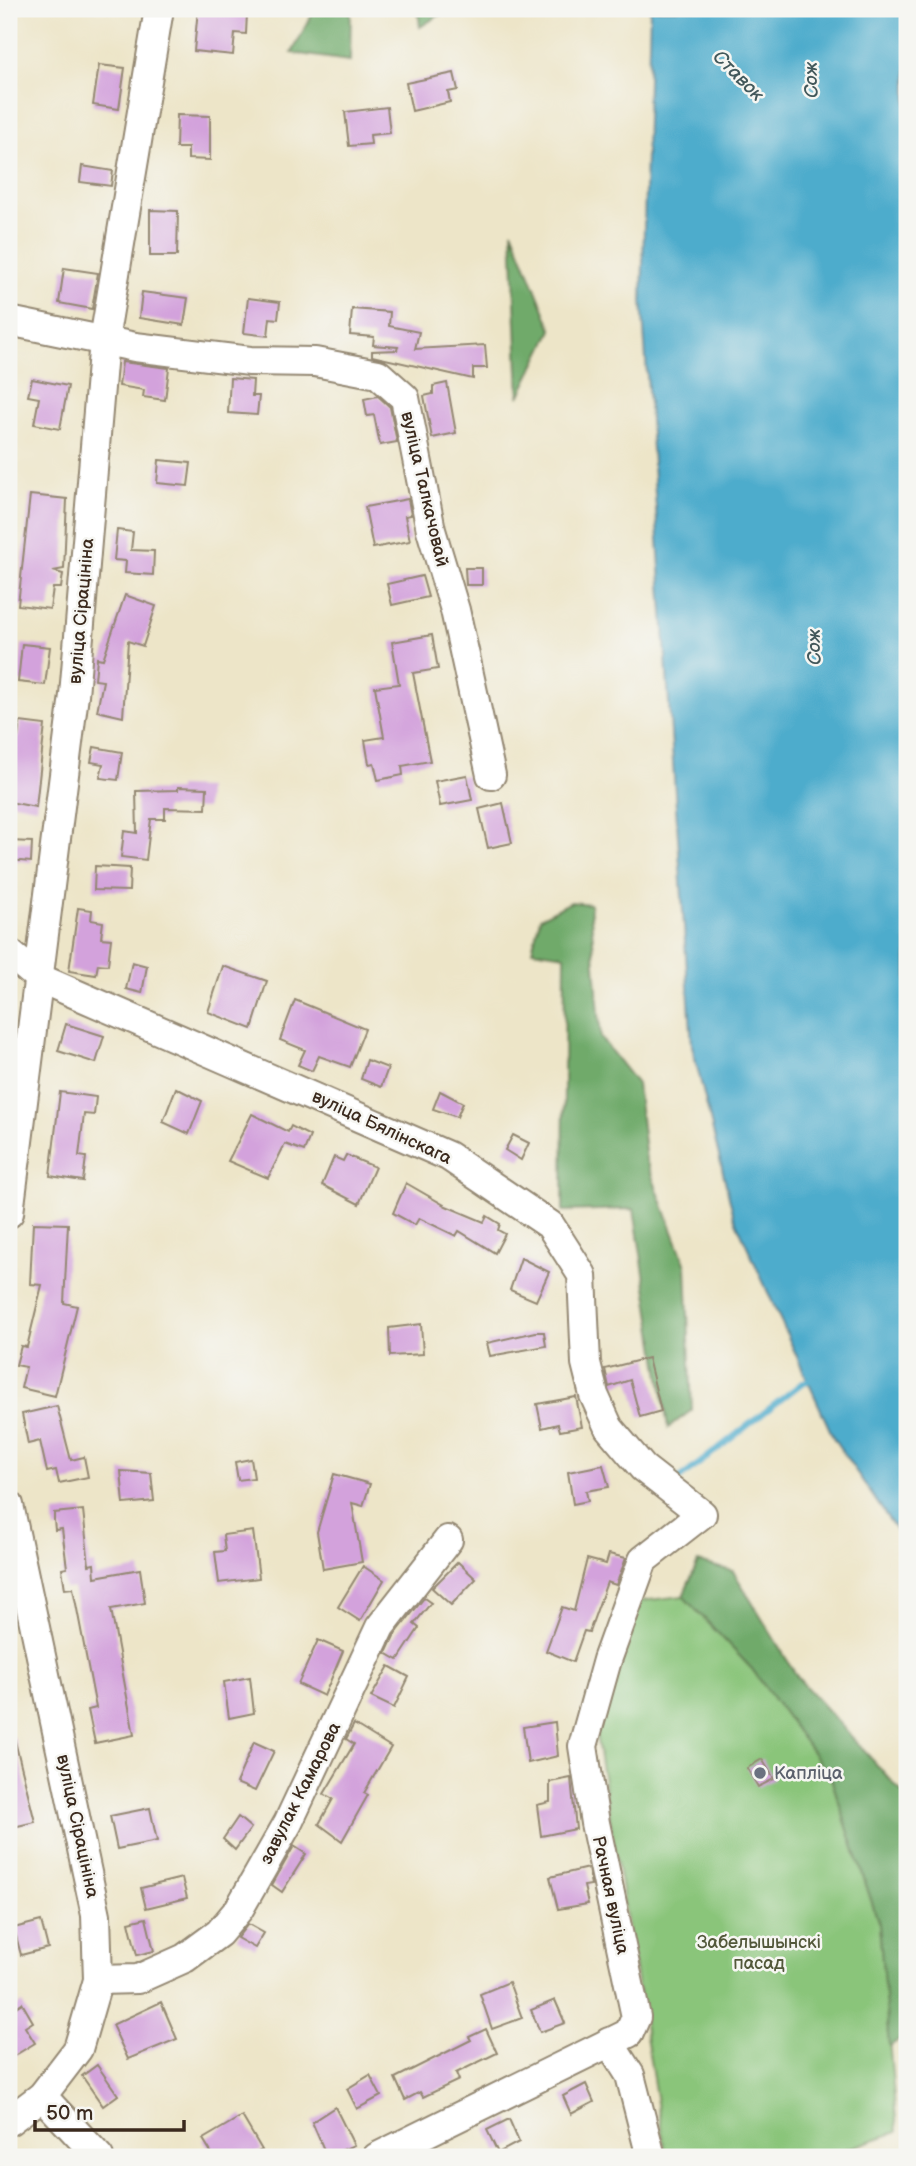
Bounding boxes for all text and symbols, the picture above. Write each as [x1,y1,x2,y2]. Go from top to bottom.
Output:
water label: Ставок [708,46,769,107]
water label: Сож [800,61,823,98]
street label: вуліца Талкачовай [396,409,453,569]
street label: вуліца Сірацініна [65,537,98,685]
water label: Сож [803,628,826,665]
street label: вуліца Бялінскага [309,1086,455,1169]
street label: завулак Камарова [256,1718,346,1868]
street label: вуліца Сірацініна [52,1752,103,1900]
place label: Капліца [774,1763,843,1784]
marker: Капліца [752,1765,768,1781]
street label: Рачная вуліца [588,1834,633,1957]
park label: Забелышынскі пасад [697,1932,821,1974]
scale bar [35,2089,184,2133]
text: 50 m [46,2101,93,2126]

